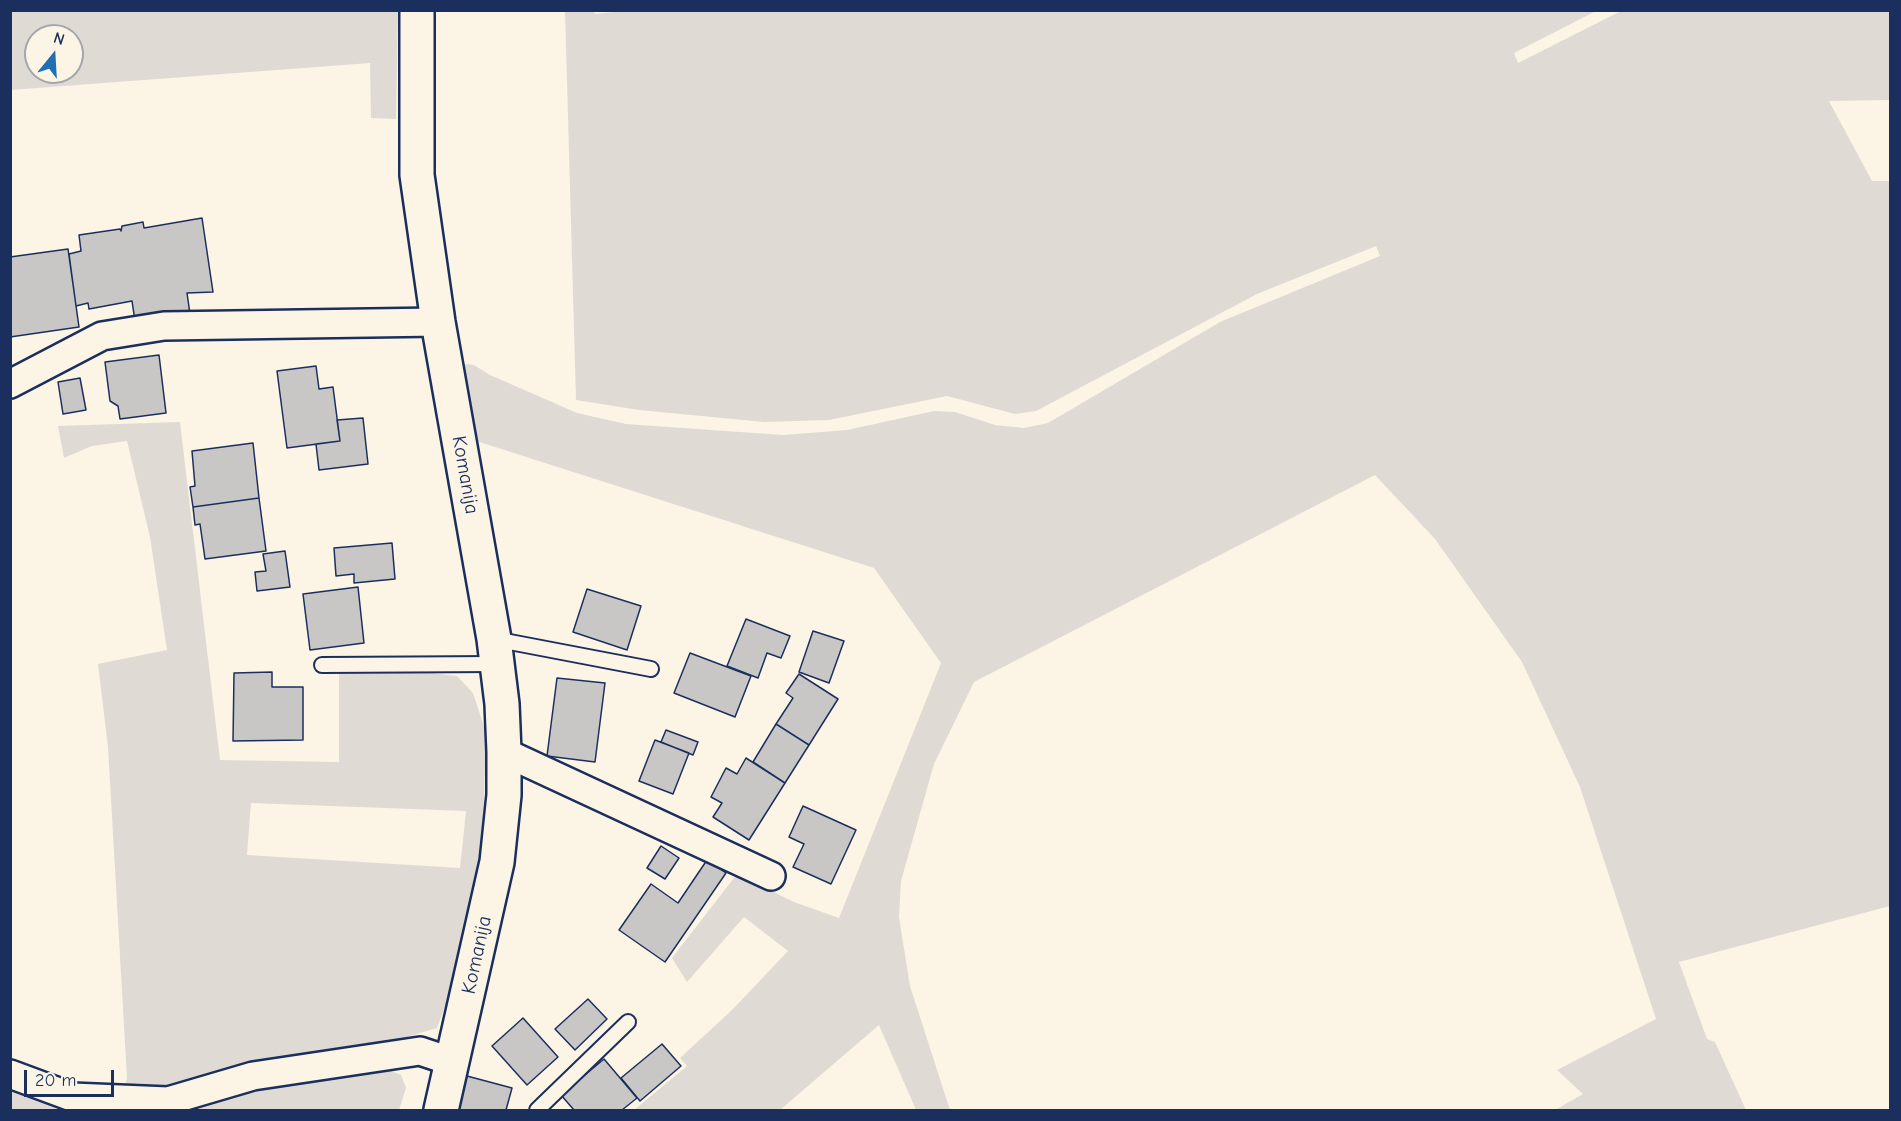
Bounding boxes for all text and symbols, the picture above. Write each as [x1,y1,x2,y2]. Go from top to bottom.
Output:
north arrow [24,24,84,84]
text: N [51,29,67,49]
street label: Komanija [446,434,484,516]
street label: Komanija [457,914,497,996]
scale bar [27,1058,117,1096]
text: 20 m [35,1070,76,1091]

